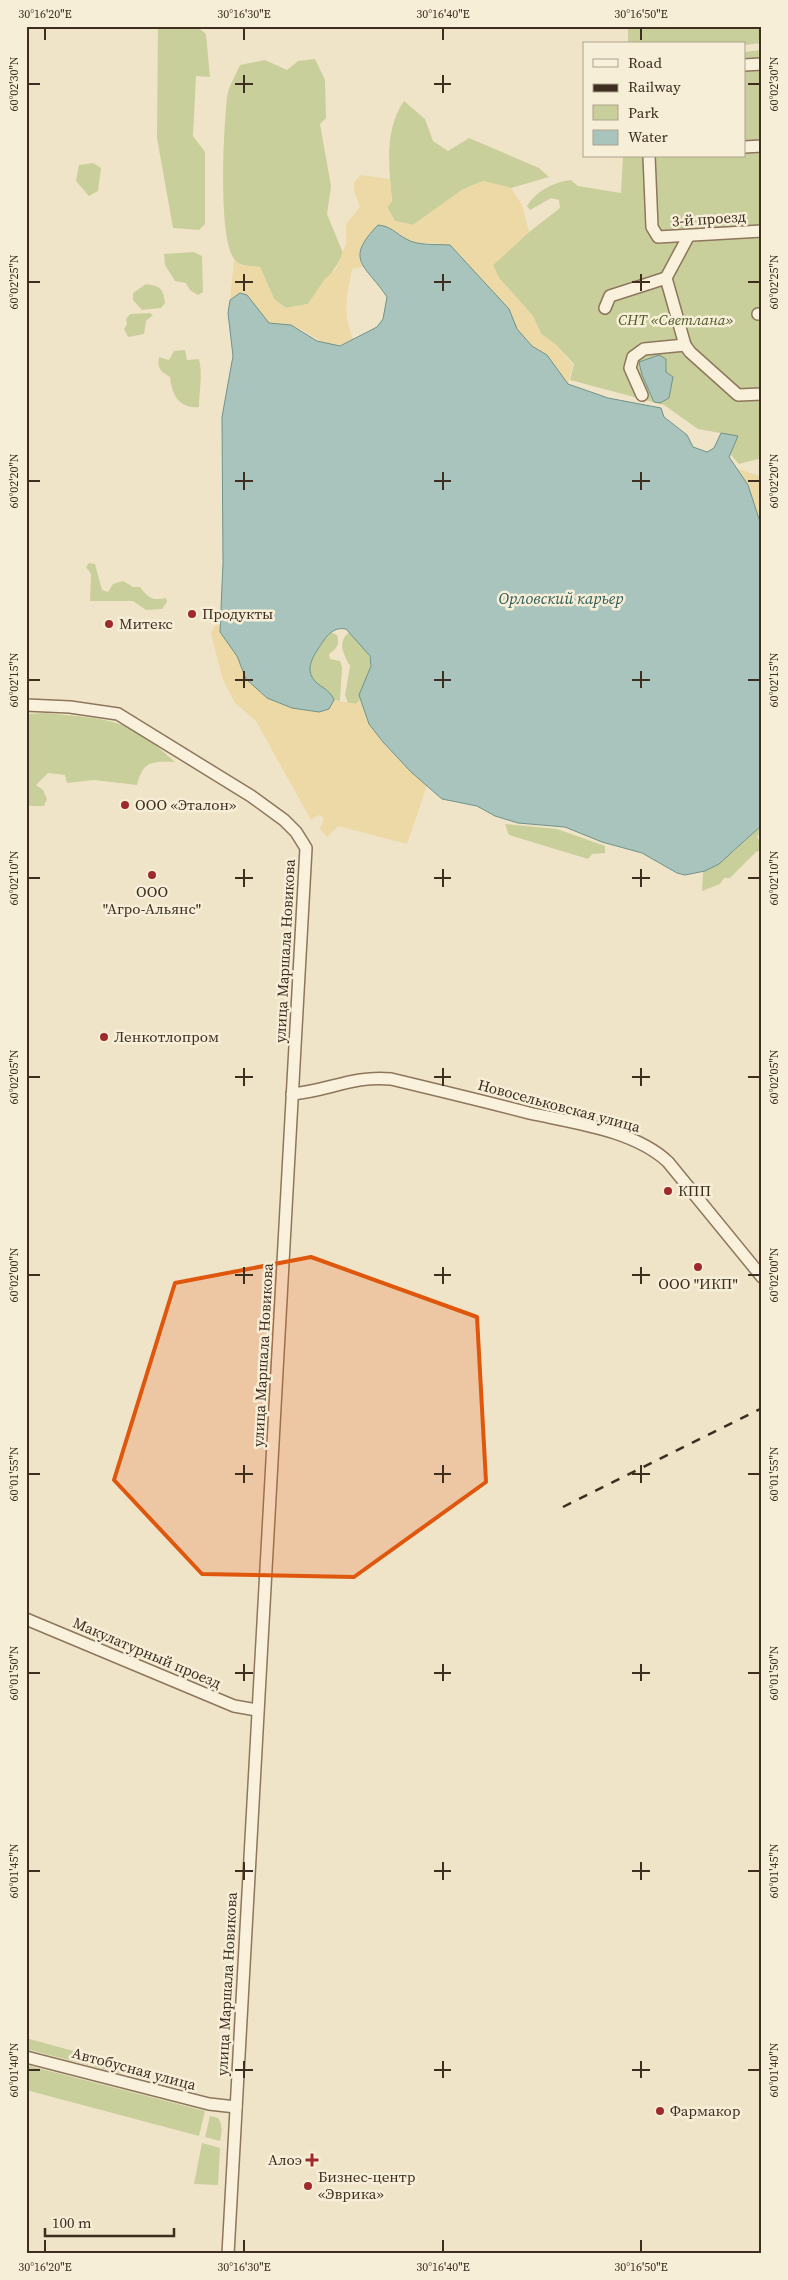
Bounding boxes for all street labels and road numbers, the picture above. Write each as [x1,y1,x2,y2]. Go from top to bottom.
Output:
street label: 3-й проезд [671,205,747,232]
street label: улица Маршала Новикова [269,858,300,1043]
street label: Новосельковская улица [476,1074,643,1137]
street label: улица Маршала Новикова [247,1262,278,1447]
street label: Макулатурный проезд [70,1612,225,1694]
street label: улица Маршала Новикова [211,1891,242,2076]
street label: Автобусная улица [70,2042,199,2095]

